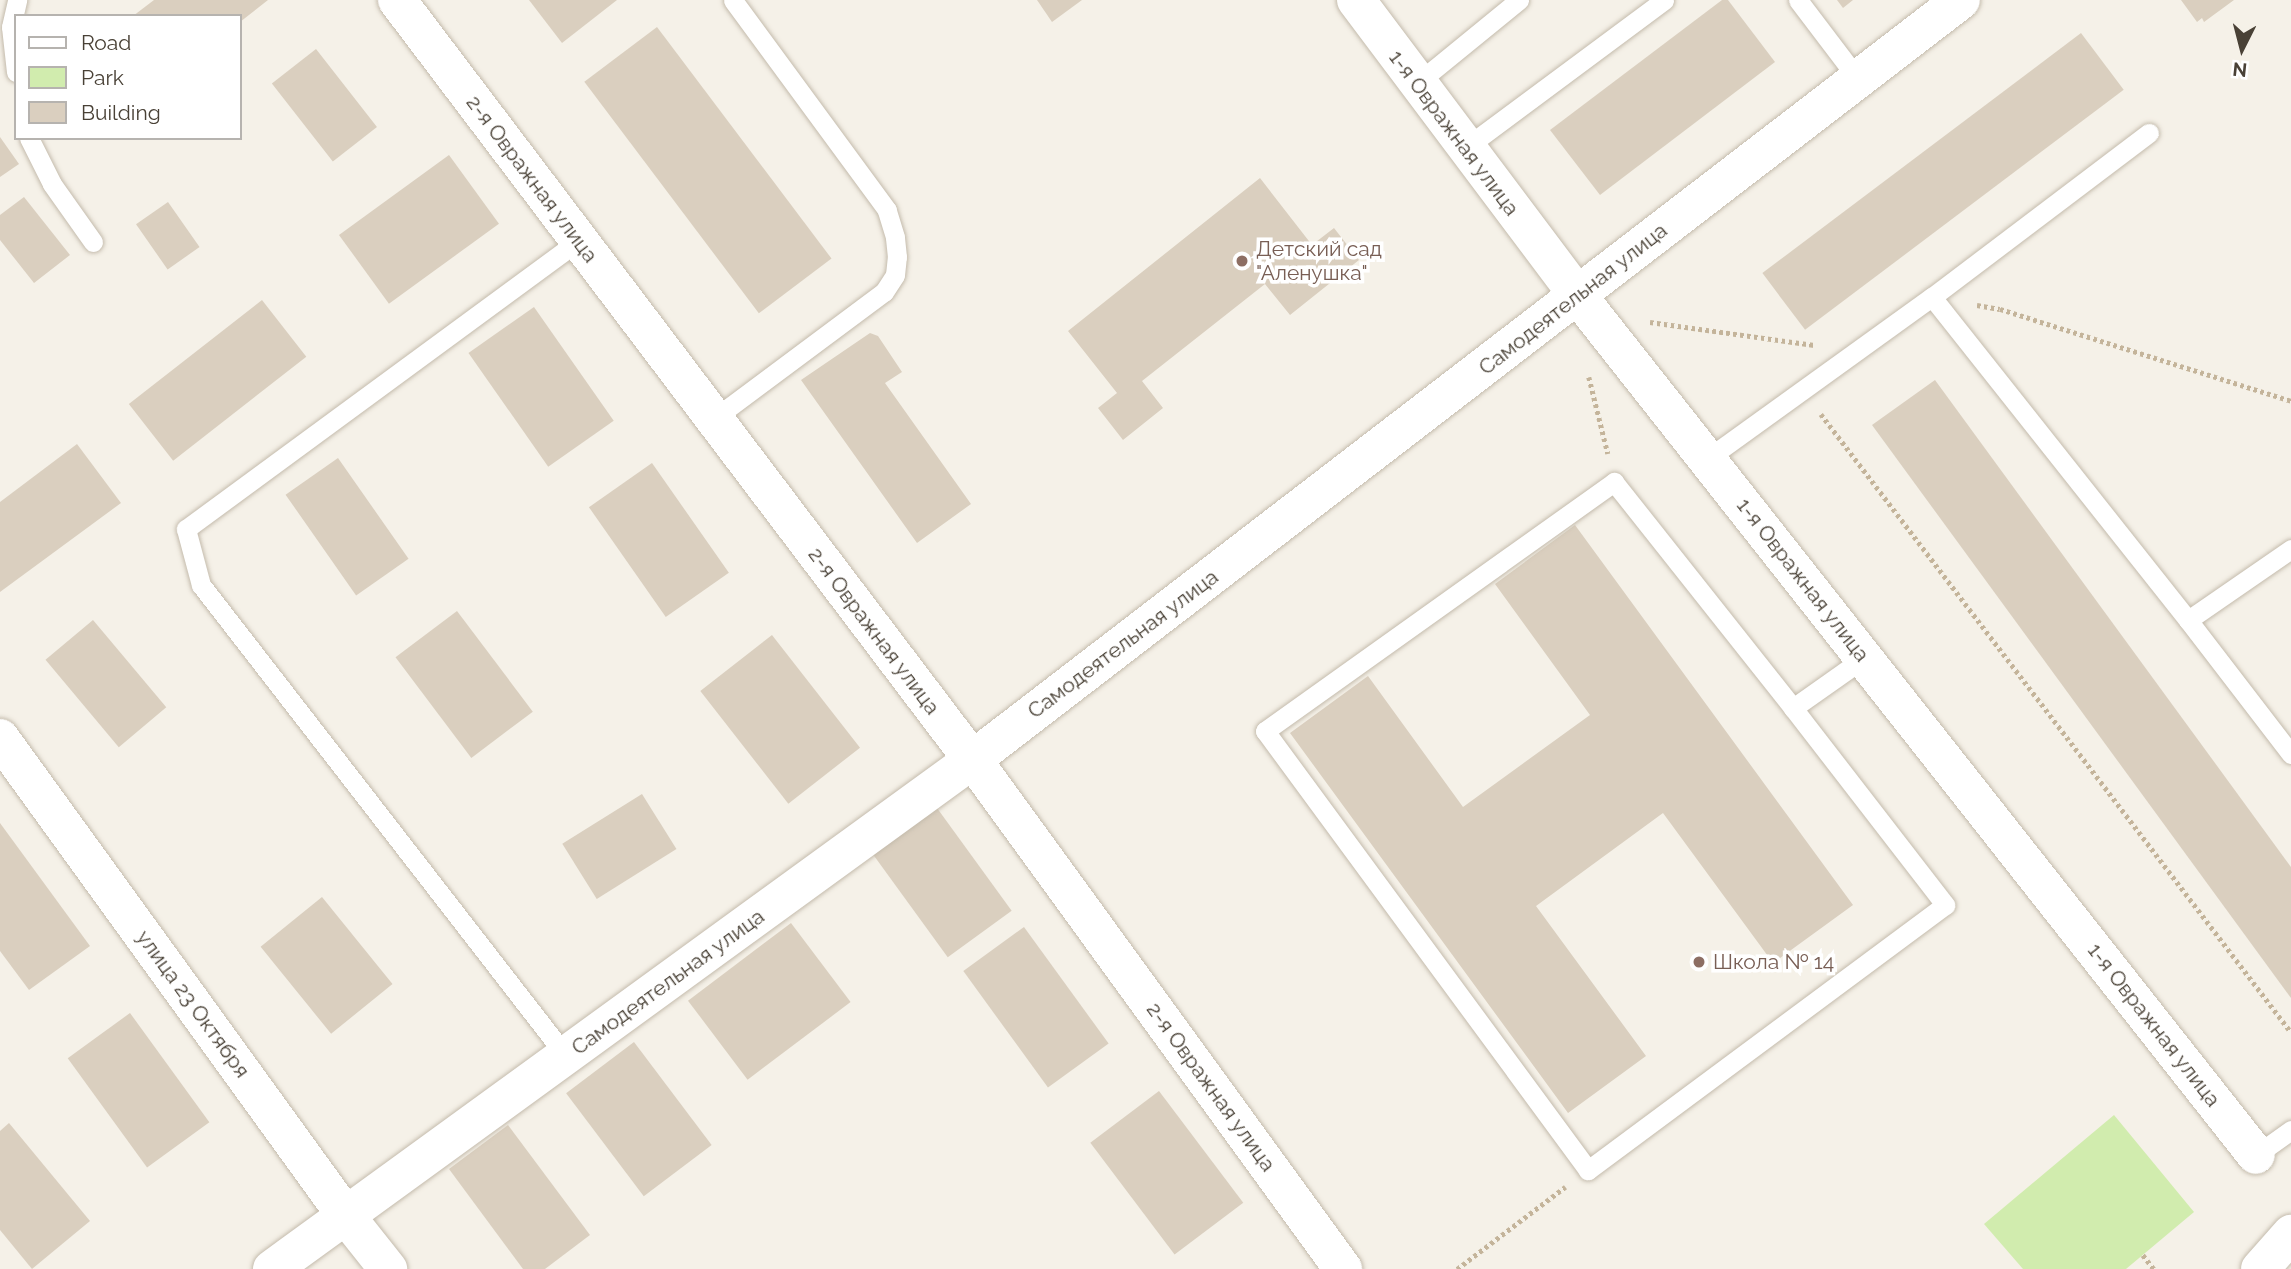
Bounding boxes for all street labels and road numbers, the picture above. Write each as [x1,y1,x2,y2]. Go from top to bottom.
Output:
street label: 1-я Овражная улица [1383,45,1525,221]
street label: 2-я Овражная улица [461,90,603,268]
street label: Самодеятельная улица [1474,218,1672,380]
street label: 1-я Овражная улица [1731,493,1875,667]
street label: 2-я Овражная улица [803,542,945,720]
street label: Самодеятельная улица [1023,564,1223,724]
street label: Самодеятельная улица [567,904,769,1060]
street label: улица 23 Октября [131,925,255,1083]
street label: 1-я Овражная улица [2082,938,2226,1112]
street label: 2-я Овражная улица [1141,997,1281,1177]

